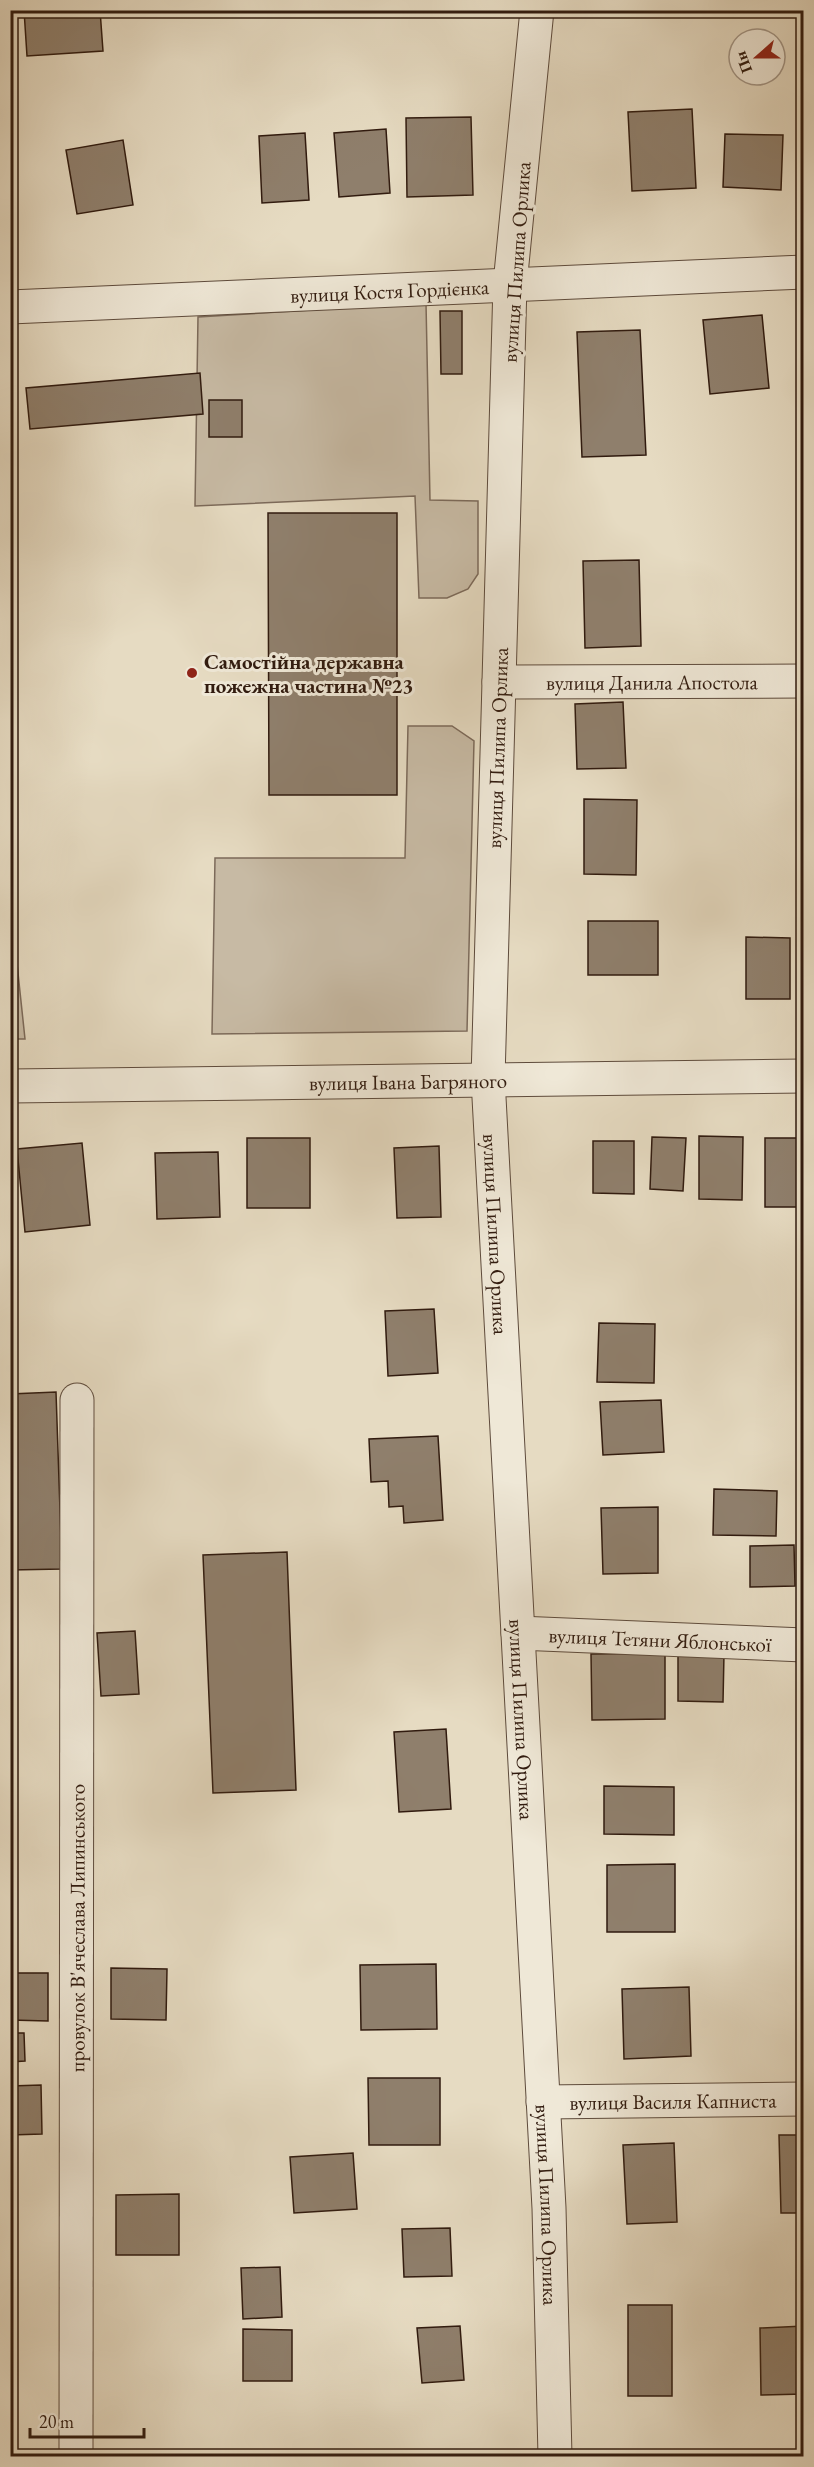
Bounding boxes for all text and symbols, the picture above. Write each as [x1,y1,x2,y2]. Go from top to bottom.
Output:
north arrow [727,27,787,87]
text: Пн [730,48,757,76]
street label: вулиця Пилипа Орлика [496,160,537,363]
street label: вулиця Костя Гордієнка [290,272,490,308]
street label: вулиця Пилипа Орлика [480,646,514,849]
place label: Самостійна державна пожежна частина №23 [204,648,413,699]
marker: Самостійна державна пожежна частина №23 [185,666,199,680]
street label: вулиця Данила Апостола [546,668,759,695]
street label: вулиця Івана Багряного [309,1066,507,1096]
street label: вулиця Пилипа Орлика [477,1133,515,1336]
street label: вулиця Пилипа Орлика [504,1618,542,1821]
street label: вулиця Тетяни Яблонської [548,1621,773,1657]
street label: провулок В'ячеслава Липинського [63,1784,90,2072]
street label: вулиця Василя Капниста [569,2086,777,2115]
street label: вулиця Пилипа Орлика [530,2103,565,2306]
scale bar [30,2401,144,2439]
text: 20 m [39,2410,74,2433]

